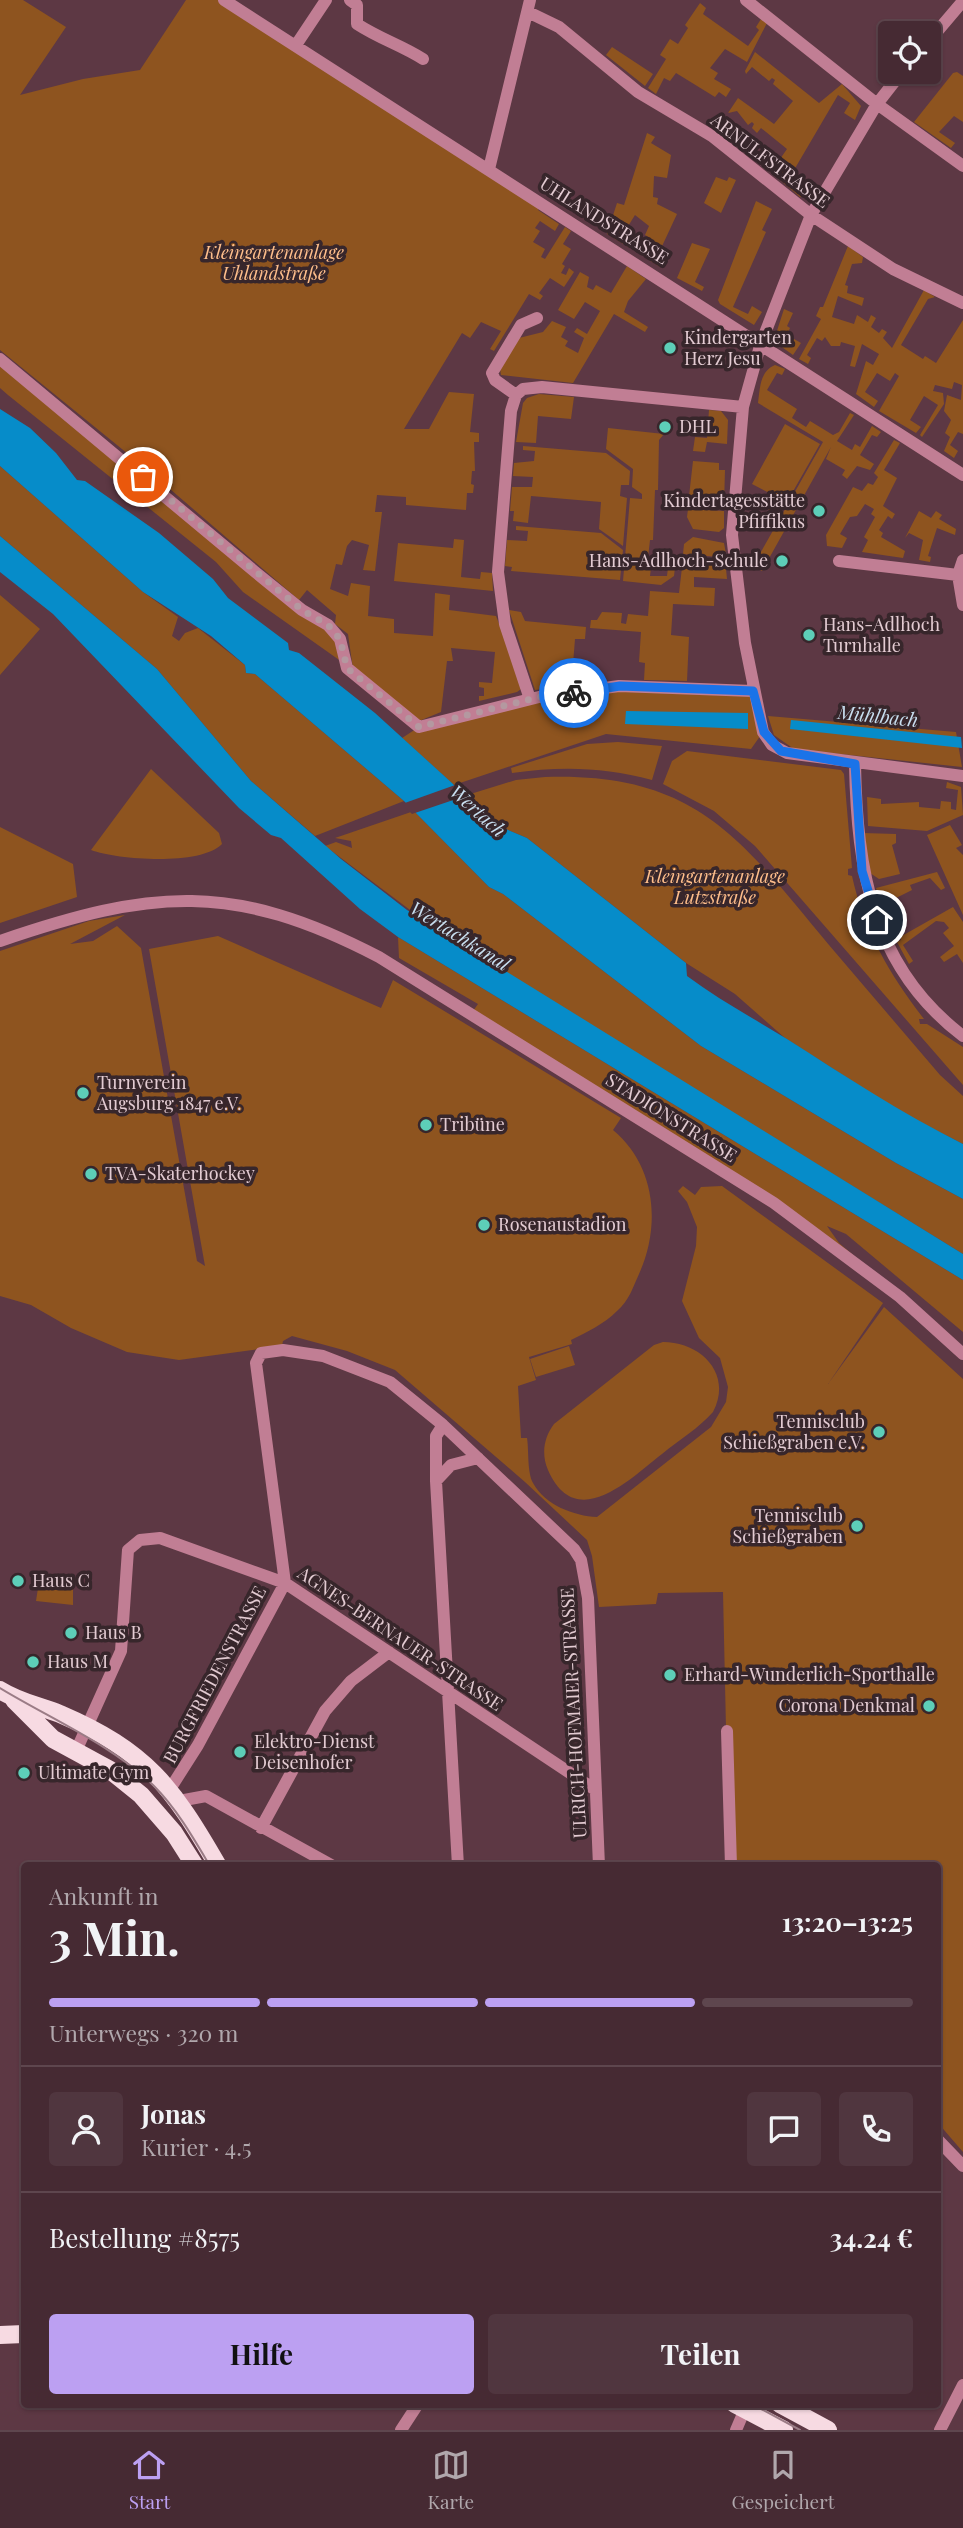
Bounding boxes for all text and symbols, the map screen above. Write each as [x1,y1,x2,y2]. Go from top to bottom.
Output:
map controls [878,21,941,84]
button: locate [878,21,941,84]
street label: ARNULFSTRASSE [706,107,835,213]
street label: UHLANDSTRASSE [536,171,673,269]
park label: Kleingartenanlage Uhlandstraße [203,240,344,285]
place label: Kindergarten Herz Jesu [684,325,792,370]
marker: Kindergarten Herz Jesu [662,340,678,356]
place label: DHL [679,414,716,438]
marker: DHL [657,419,673,435]
pin [113,447,173,507]
icon: bag [124,458,162,496]
place label: Kindertagesstätte Pfiffikus [663,488,805,533]
marker: Kindertagesstätte Pfiffikus [811,503,827,519]
place label: Hans-Adlhoch-Schule [589,548,768,572]
marker: Hans-Adlhoch-Schule [774,553,790,569]
place label: Hans-Adlhoch Turnhalle [823,612,940,657]
marker: Hans-Adlhoch Turnhalle [801,627,817,643]
courier [539,658,609,728]
icon: bike [555,674,593,712]
water label: Mühlbach [836,698,919,732]
water label: Wertach [445,778,512,842]
park label: Kleingartenanlage Lutzstraße [644,864,785,909]
pin [847,890,907,950]
water label: Wertachkanal [406,894,516,977]
icon: home [858,901,896,939]
street label: STADIONSTRASSE [602,1067,742,1167]
place label: Turnverein Augsburg 1847 e.V. [96,1070,241,1115]
marker: Turnverein Augsburg 1847 e.V. [75,1085,91,1101]
place label: Tribüne [440,1112,505,1136]
marker: Tribüne [418,1117,434,1133]
place label: TVA-Skaterhockey [105,1161,255,1185]
marker: TVA-Skaterhockey [83,1166,99,1182]
place label: Rosenaustadion [498,1212,627,1236]
marker: Rosenaustadion [476,1217,492,1233]
place label: Tennisclub Schießgraben e.V. [723,1409,865,1454]
marker: Tennisclub Schießgraben e.V. [871,1424,887,1440]
place label: Tennisclub Schießgraben [733,1503,843,1548]
marker: Tennisclub Schießgraben [849,1518,865,1534]
street label: AGNES-BERNAUER-STRASSE [293,1560,508,1716]
place label: Haus C [32,1568,90,1592]
marker: Haus C [10,1573,26,1589]
street label: BURGFRIEDENSTRASSE [157,1582,271,1767]
street label: ULRICH-HOFMAIER-STRASSE [554,1587,592,1839]
place label: Haus B [85,1620,142,1644]
marker: Haus B [63,1625,79,1641]
place label: Haus M [47,1649,108,1673]
marker: Haus M [25,1654,41,1670]
place label: Erhard-Wunderlich-Sporthalle [684,1662,935,1686]
marker: Erhard-Wunderlich-Sporthalle [662,1667,678,1683]
place label: Corona Denkmal [778,1693,915,1717]
marker: Corona Denkmal [921,1698,937,1714]
place label: Elektro-Dienst Deisenhofer [254,1729,375,1774]
marker: Elektro-Dienst Deisenhofer [232,1744,248,1760]
place label: Ultimate Gym [38,1760,149,1784]
marker: Ultimate Gym [16,1765,32,1781]
text: Ankunft in [49,1880,159,1911]
text: 13:20–13:25 [782,1904,913,1939]
text: 3 Min. [49,1906,180,1968]
text: Unterwegs · 320 m [49,2017,238,2048]
button: person [49,2092,123,2166]
button: chat [747,2092,821,2166]
button: phone [839,2092,913,2166]
text: Jonas [141,2096,206,2131]
text: Kurier · 4.5 [141,2131,252,2162]
text: Bestellung #8575 [49,2220,240,2255]
text: 34.24 € [830,2220,913,2255]
button: Hilfe [49,2314,474,2394]
button: Teilen [488,2314,913,2394]
tab: Start [129,2446,170,2514]
tab: Karte [428,2446,474,2514]
tab: Gespeichert [731,2446,834,2514]

